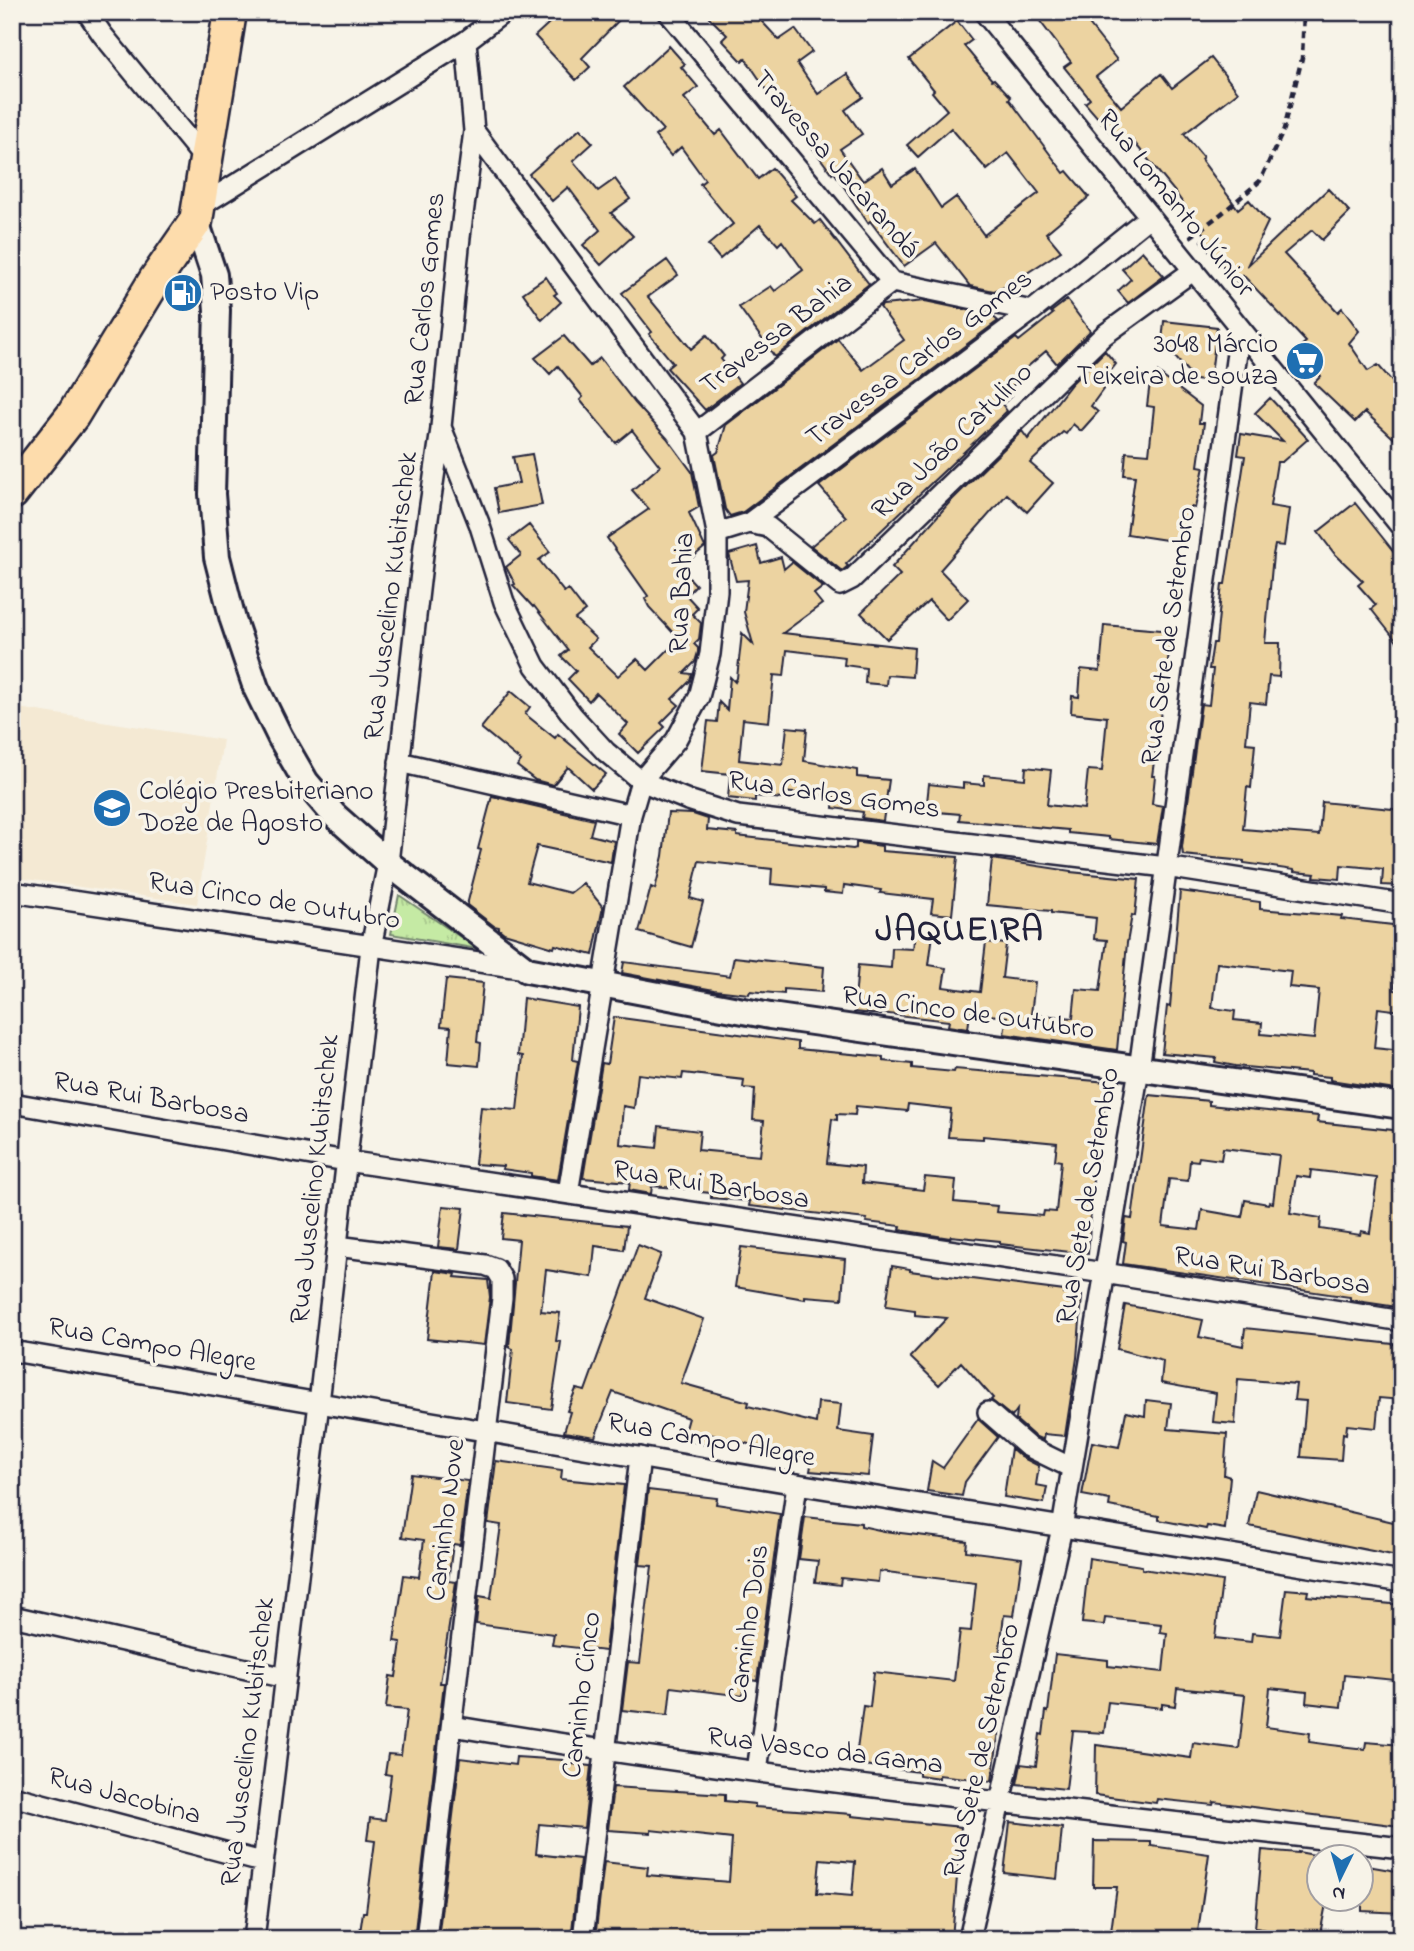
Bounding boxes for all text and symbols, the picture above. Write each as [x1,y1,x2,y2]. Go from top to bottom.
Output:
street label: Travessa Jacarandá [741,62,929,268]
street label: Rua Lomanto Júnior [1086,101,1264,307]
street label: Rua Carlos Gomes [394,191,458,407]
street label: Travessa Carlos Gomes [798,260,1042,458]
street label: Travessa Bahia [692,264,862,406]
fuel station icon: Posto Vip [162,272,204,314]
place label: Posto Vip [210,273,319,314]
place label: 3048 Márcio Teixeira de souza [1077,325,1278,398]
supermarket icon: 3048 Márcio Teixeira de souza [1284,340,1326,382]
street label: Rua João Catulino [863,354,1043,530]
street label: Rua Juscelino Kubitschek [354,448,430,743]
street label: Rua Sete de Setembro [1132,504,1208,768]
street label: Rua Bahia [659,532,707,654]
street label: Rua Carlos Gomes [725,761,943,831]
place label: Colégio Presbiteriano Doze de Agosto [138,772,374,845]
school or university icon: Colégio Presbiteriano Doze de Agosto [91,787,133,829]
street label: Rua Cinco de Outubro [145,862,403,942]
district label: JAQUEIRA [875,906,1045,957]
street label: Rua Cinco de Outubro [839,976,1097,1052]
street label: Rua Juscelino Kubitschek [280,1031,352,1326]
street label: Rua Rui Barbosa [50,1062,252,1136]
street label: Rua Sete de Setembro [1046,1064,1132,1328]
street label: Rua Rui Barbosa [610,1150,812,1222]
street label: Rua Rui Barbosa [1171,1236,1373,1308]
street label: Rua Campo Alegre [45,1308,260,1385]
street label: Rua Campo Alegre [604,1403,819,1480]
street label: Caminho Nove [417,1436,477,1604]
street label: Caminho Dois [719,1542,781,1706]
street label: Rua Juscelino Kubitschek [211,1594,287,1889]
street label: Caminho Cinco [552,1610,614,1780]
street label: Rua Sete de Setembro [934,1619,1032,1883]
street label: Rua Vasco da Gama [705,1717,945,1787]
street label: Rua Jacobina [43,1757,205,1837]
north arrow [1306,1842,1376,1912]
text: N [1331,1878,1346,1906]

